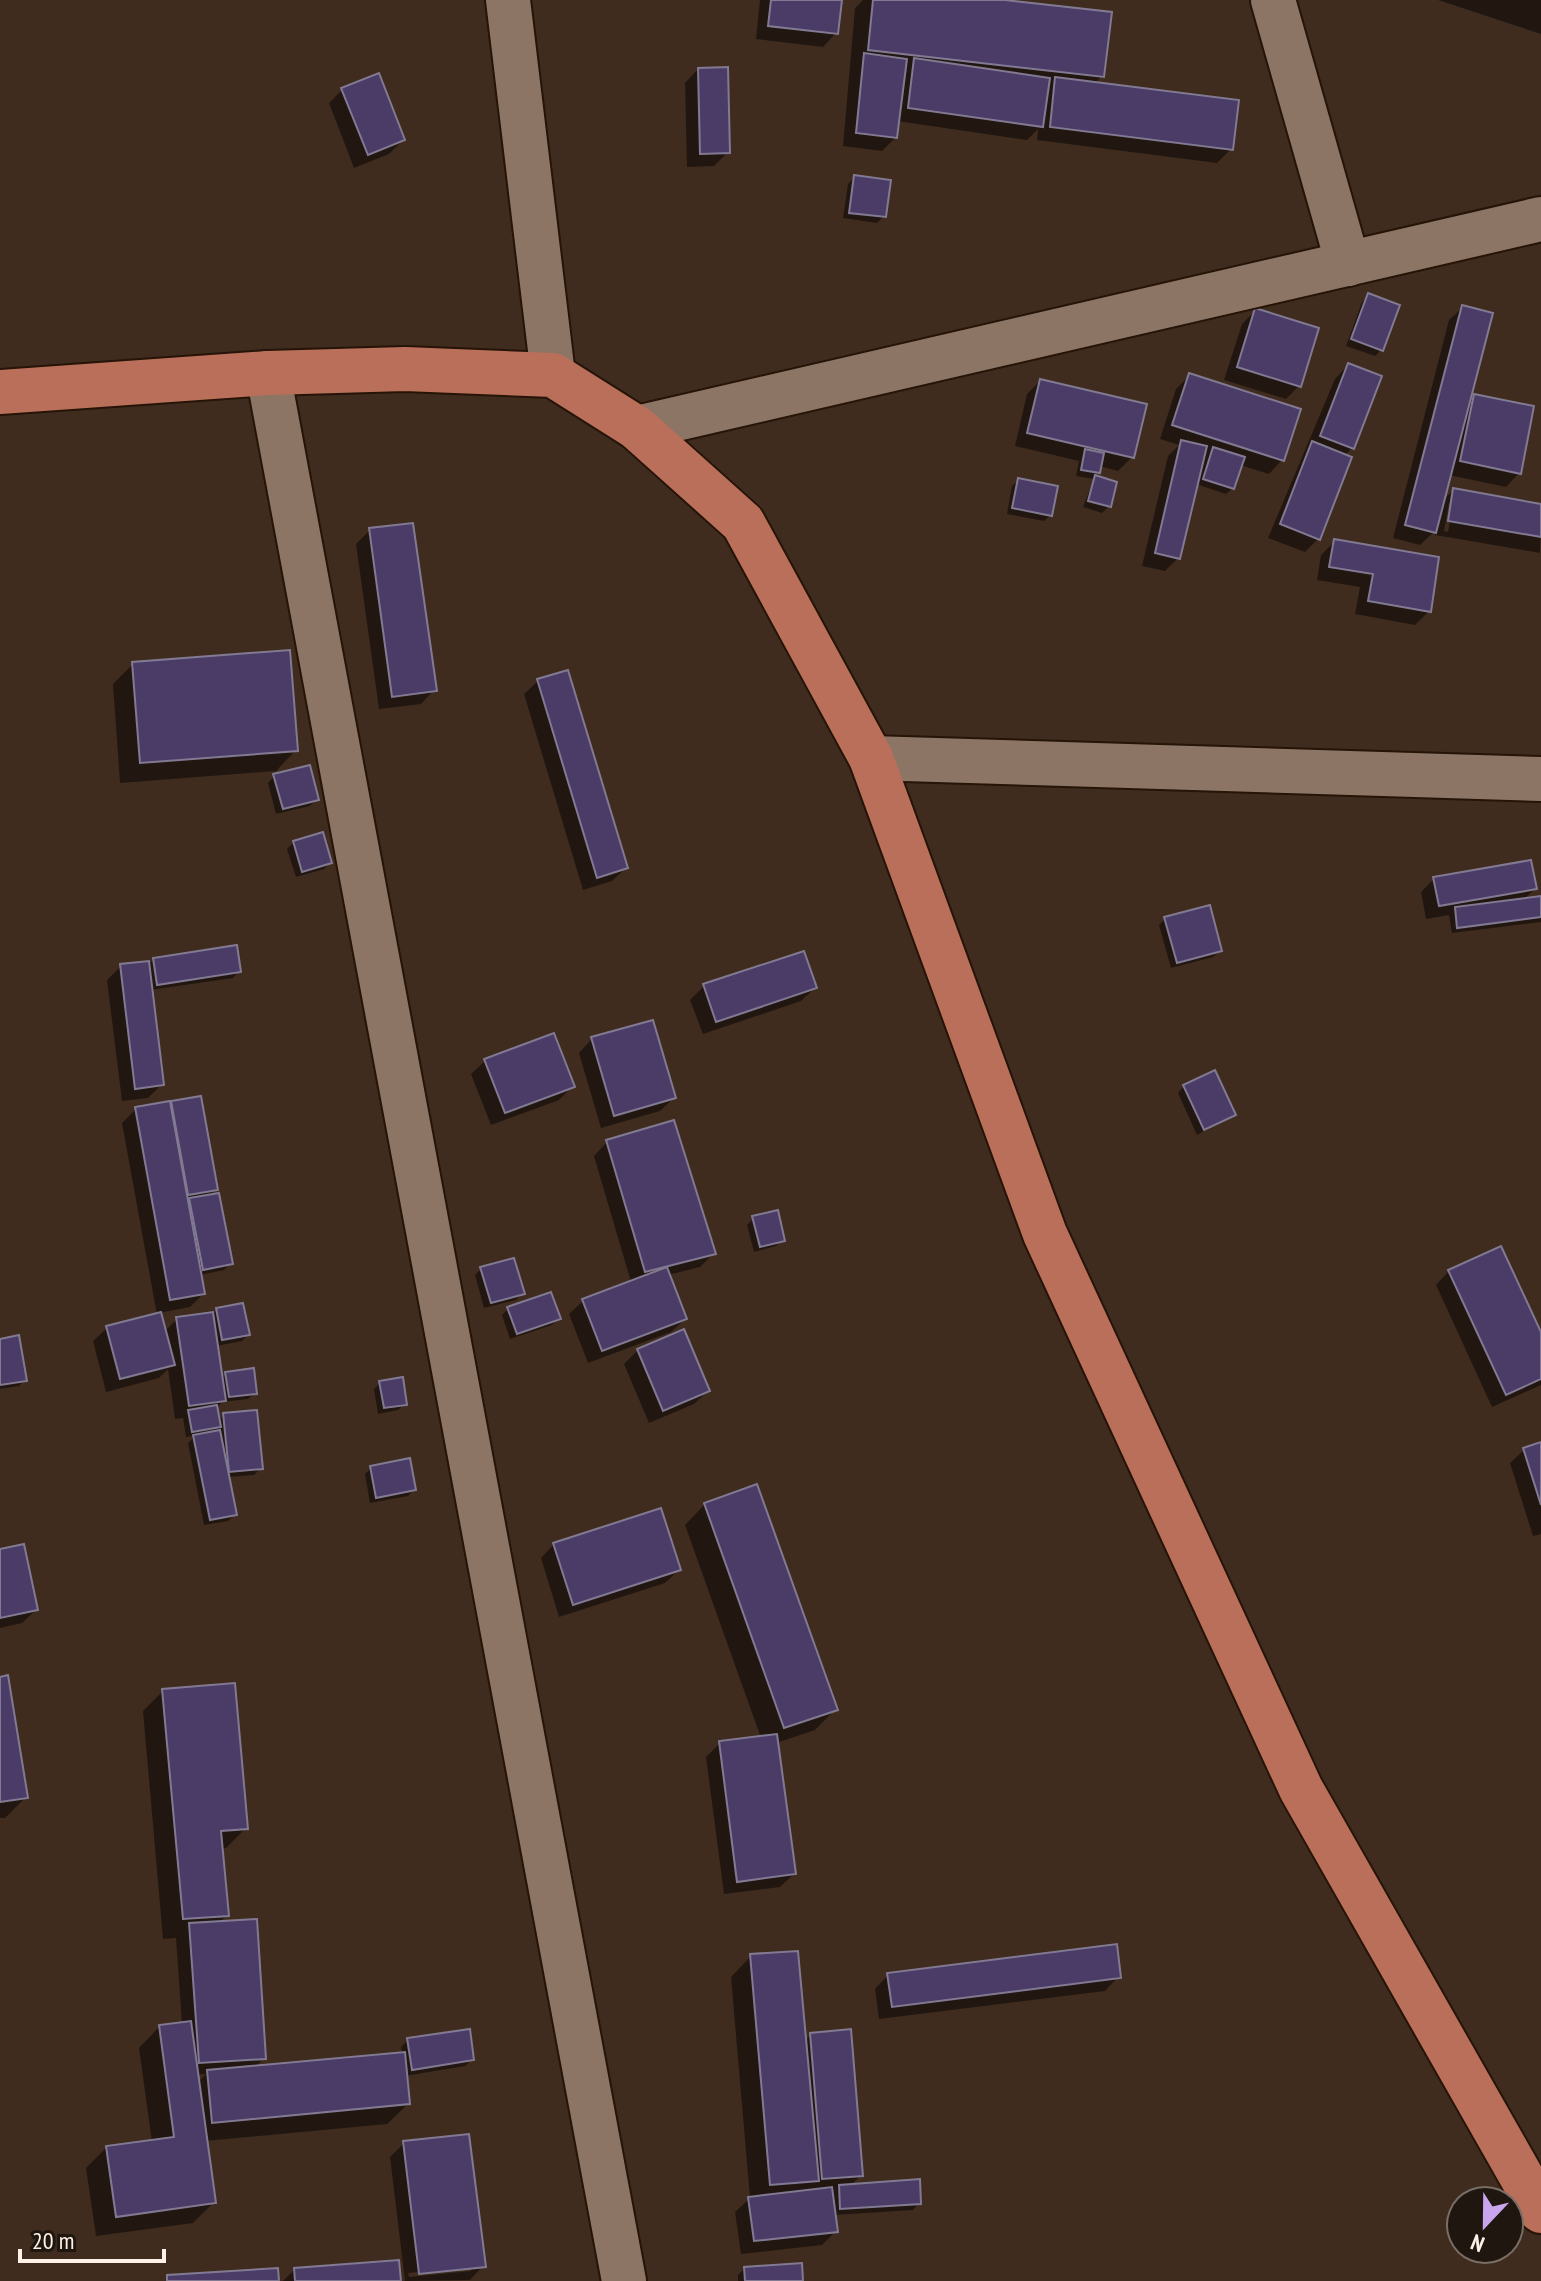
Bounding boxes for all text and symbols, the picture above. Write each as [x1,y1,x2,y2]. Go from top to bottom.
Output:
north arrow [1445,2185,1525,2265]
scale bar [20,2213,164,2263]
text: 20 m [32,2225,74,2256]
text: N [1467,2228,1488,2259]

